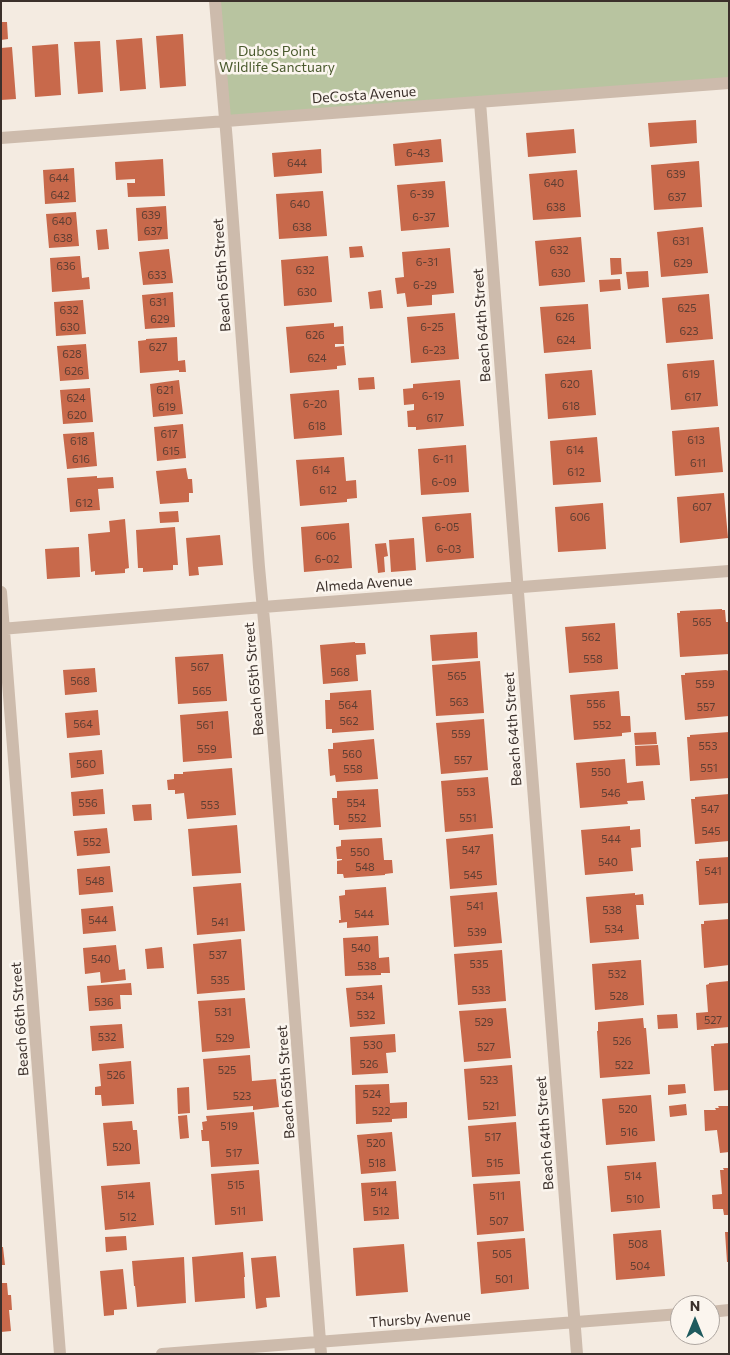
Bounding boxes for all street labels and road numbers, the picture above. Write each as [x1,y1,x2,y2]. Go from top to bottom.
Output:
street label: DeCosta Avenue [311,83,417,107]
street label: Beach 65th Street [210,218,234,332]
street label: Beach 64th Street [470,267,494,383]
street label: Almeda Avenue [315,572,413,596]
street label: Beach 65th Street [241,622,267,736]
street label: Beach 64th Street [501,671,525,787]
street label: Beach 66th Street [8,961,32,1077]
street label: Beach 65th Street [274,1025,298,1139]
street label: Beach 64th Street [533,1075,557,1191]
street label: Thursby Avenue [369,1307,471,1331]

